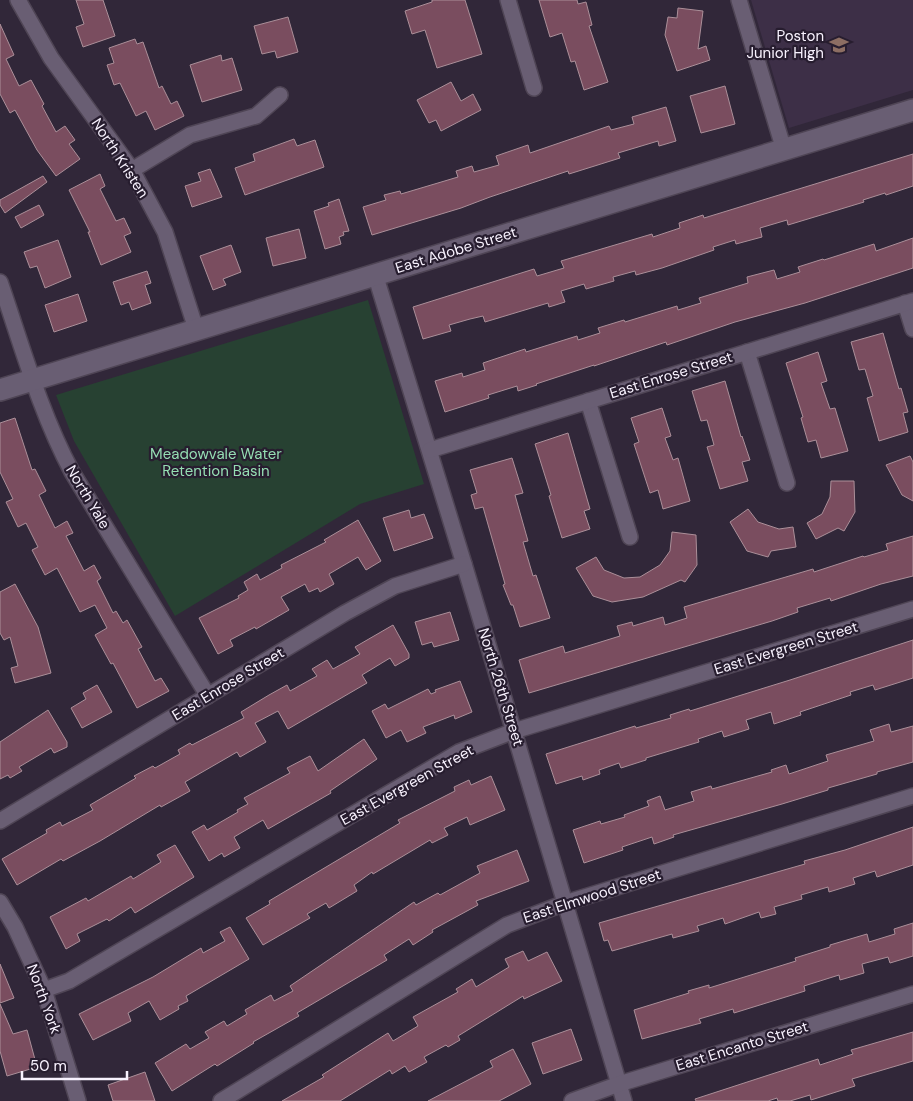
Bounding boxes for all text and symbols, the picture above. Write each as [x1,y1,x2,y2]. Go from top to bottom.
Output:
place label: Poston Junior High [746,26,824,63]
school or university icon: Poston Junior High [828,34,850,56]
street label: North Kristen [87,114,153,202]
street label: East Adobe Street [393,222,519,278]
street label: East Enrose Street [607,347,735,403]
park label: Meadowvale Water Retention Basin [150,444,282,481]
street label: North Yale [61,461,115,533]
street label: East Evergreen Street [712,617,860,679]
street label: North 26th Street [474,626,528,749]
street label: East Enrose Street [168,643,288,725]
street label: East Evergreen Street [337,740,477,830]
street label: East Elmwood Street [521,864,664,928]
street label: North York [22,961,66,1037]
street label: East Encanto Street [673,1016,811,1076]
scale bar [22,1048,128,1080]
text: 50 m [30,1056,67,1076]

